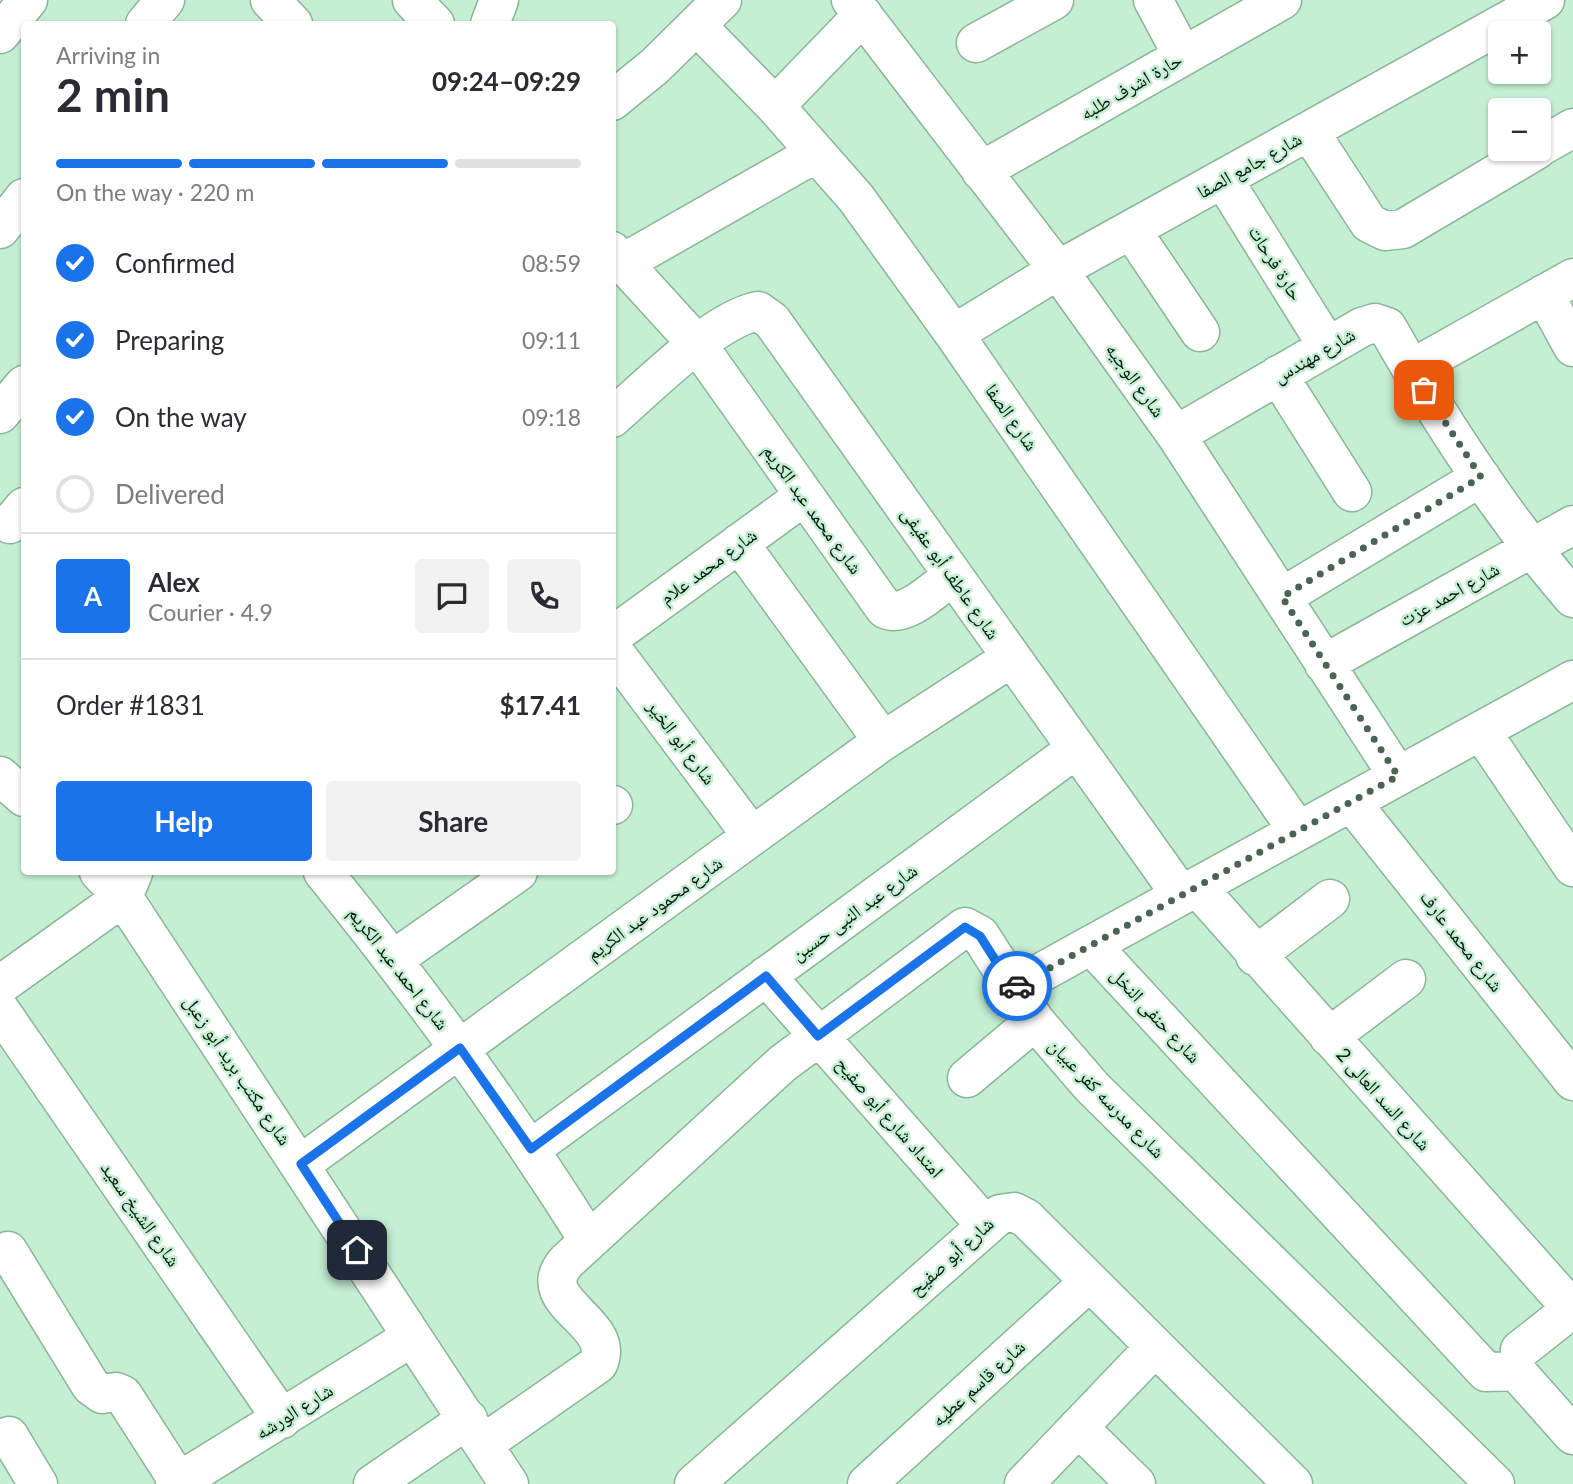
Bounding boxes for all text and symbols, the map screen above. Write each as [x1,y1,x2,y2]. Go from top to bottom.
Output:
map controls [1488,21,1551,161]
button: + [1488,21,1551,84]
text: Arriving in [56,41,160,69]
street label: حارة اشرف طلبه [1076,47,1186,125]
text: 09:24–09:29 [432,65,581,97]
text: 2 min [56,67,170,122]
button: − [1488,98,1551,161]
street label: شارع جامع الصفا [1192,126,1306,204]
text: On the way · 220 m [56,178,255,206]
street label: حارة فرحات [1244,221,1308,305]
icon: check [56,244,94,282]
text: Confirmed [115,247,235,279]
text: 08:59 [522,249,581,277]
icon: check [56,321,94,359]
street label: شارع مهندس [1269,322,1359,388]
text: Preparing [115,324,224,356]
text: 09:11 [522,326,581,354]
street label: شارع الوجيه [1101,338,1171,422]
pin [1394,360,1454,420]
icon: bag [1405,371,1443,409]
street label: شارع الصفا [980,379,1044,455]
icon: check [56,398,94,436]
text: On the way [115,401,247,433]
text: 09:18 [522,403,581,431]
street label: شارع محمد عبد الكريم [757,439,868,579]
text: Delivered [115,478,225,510]
street label: شارع عاطف أبو عفيفى [896,502,1006,644]
street label: شارع محمد علام [655,523,763,611]
street label: شارع احمد عزت [1395,557,1503,631]
button: chat [415,559,489,633]
button: phone [507,559,581,633]
text: Alex [148,566,200,598]
text: A [84,580,102,612]
text: Courier · 4.9 [148,598,273,626]
text: Order #1831 [56,689,205,721]
text: $17.41 [499,689,581,721]
street label: شارع أبو الخير [642,694,722,789]
button: Help [56,781,312,861]
button: Share [326,781,581,861]
street label: شارع محمود عبد الكريم [581,851,727,966]
street label: شارع عبد النبى حسين [786,858,922,966]
street label: شارع محمد عارف [1415,886,1509,996]
street label: شارع احمد عبد الكريم [343,902,455,1035]
courier [982,951,1052,1021]
street label: شارع حنفى النخل [1106,962,1206,1068]
icon: car [998,967,1036,1005]
street label: شارع مكتب بريد أبو زعبل [179,990,297,1150]
street label: شارع مدرسه كفر عبيان [1044,1033,1170,1163]
street label: شارع السد العالى 2 [1332,1043,1436,1155]
street label: امتداد شارع أبو صفيح [830,1052,949,1183]
street label: شارع الشيخ سعيد [95,1157,186,1272]
street label: شارع أبو صفيح [903,1212,999,1301]
pin [327,1220,387,1280]
icon: home [338,1231,376,1269]
street label: شارع قاسم عطيه [926,1335,1031,1432]
street label: شارع الورشه [251,1378,337,1444]

